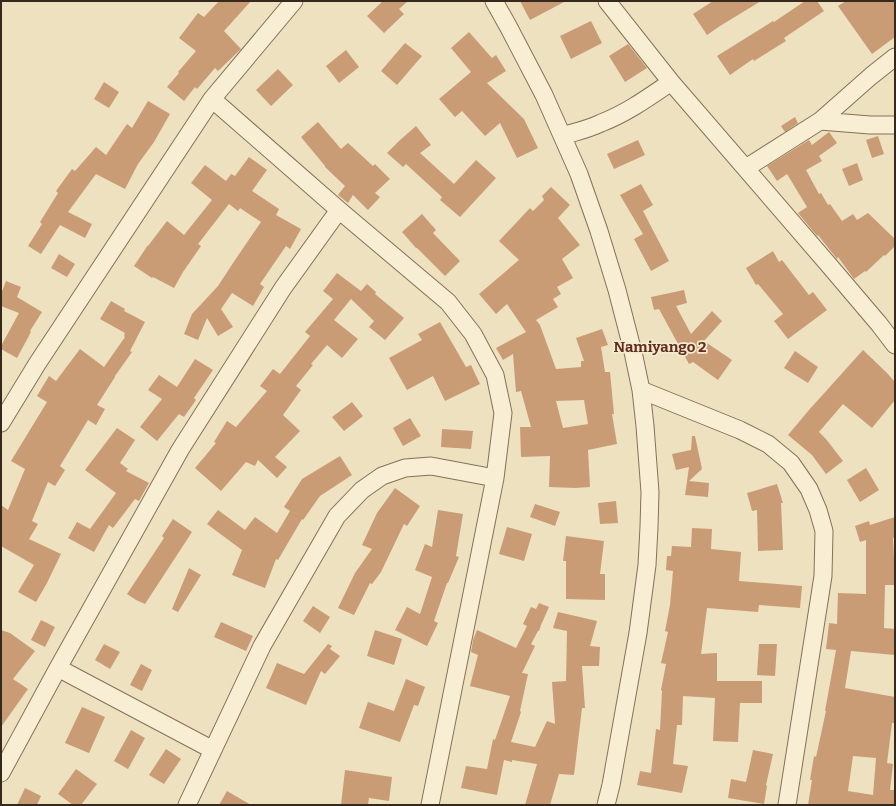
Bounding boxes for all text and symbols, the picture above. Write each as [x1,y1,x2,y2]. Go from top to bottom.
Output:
district label: Namiyango 2 [614,338,706,356]

